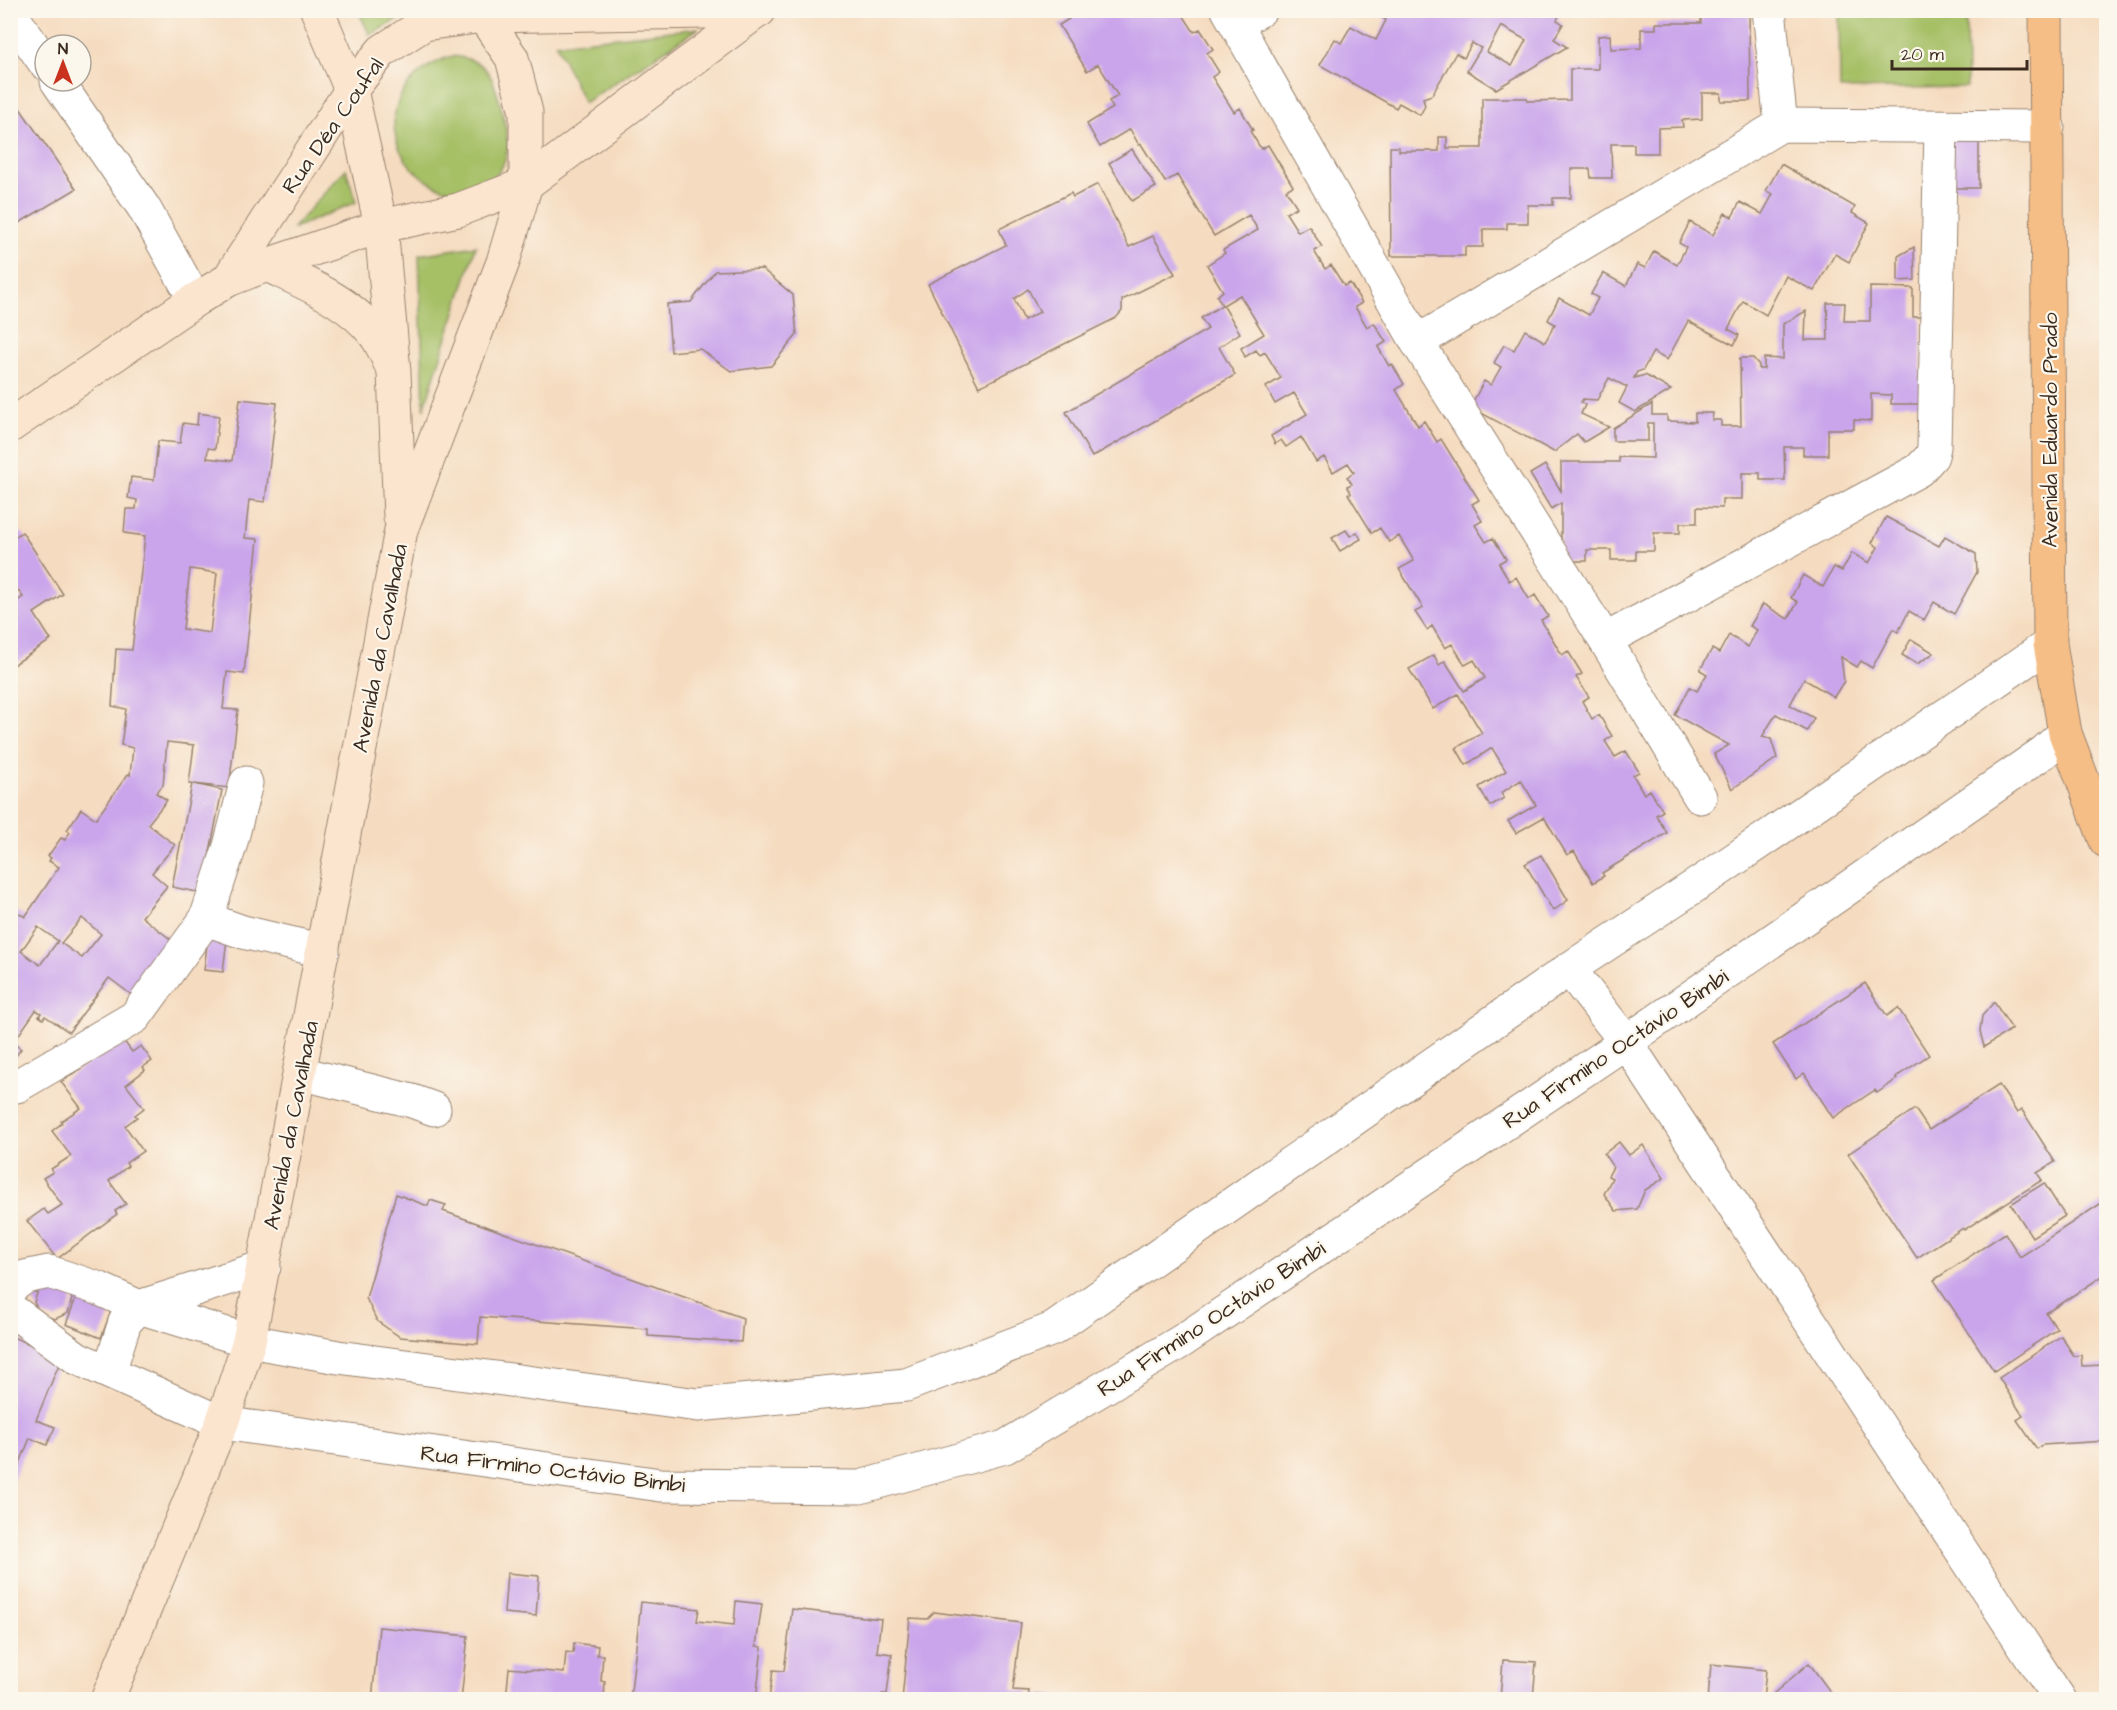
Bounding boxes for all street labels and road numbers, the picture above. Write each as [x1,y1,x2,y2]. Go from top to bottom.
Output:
street label: Rua Déa Coufal [275,51,392,200]
street label: Avenida Eduardo Prado [2035,312,2066,548]
street label: Avenida da Cavalhada [345,541,416,755]
street label: Rua Firmino Octávio Bimbi [1497,962,1735,1137]
street label: Avenida da Cavalhada [256,1018,327,1232]
street label: Rua Firmino Octávio Bimbi [1092,1234,1332,1405]
street label: Rua Firmino Octávio Bimbi [419,1438,687,1501]

